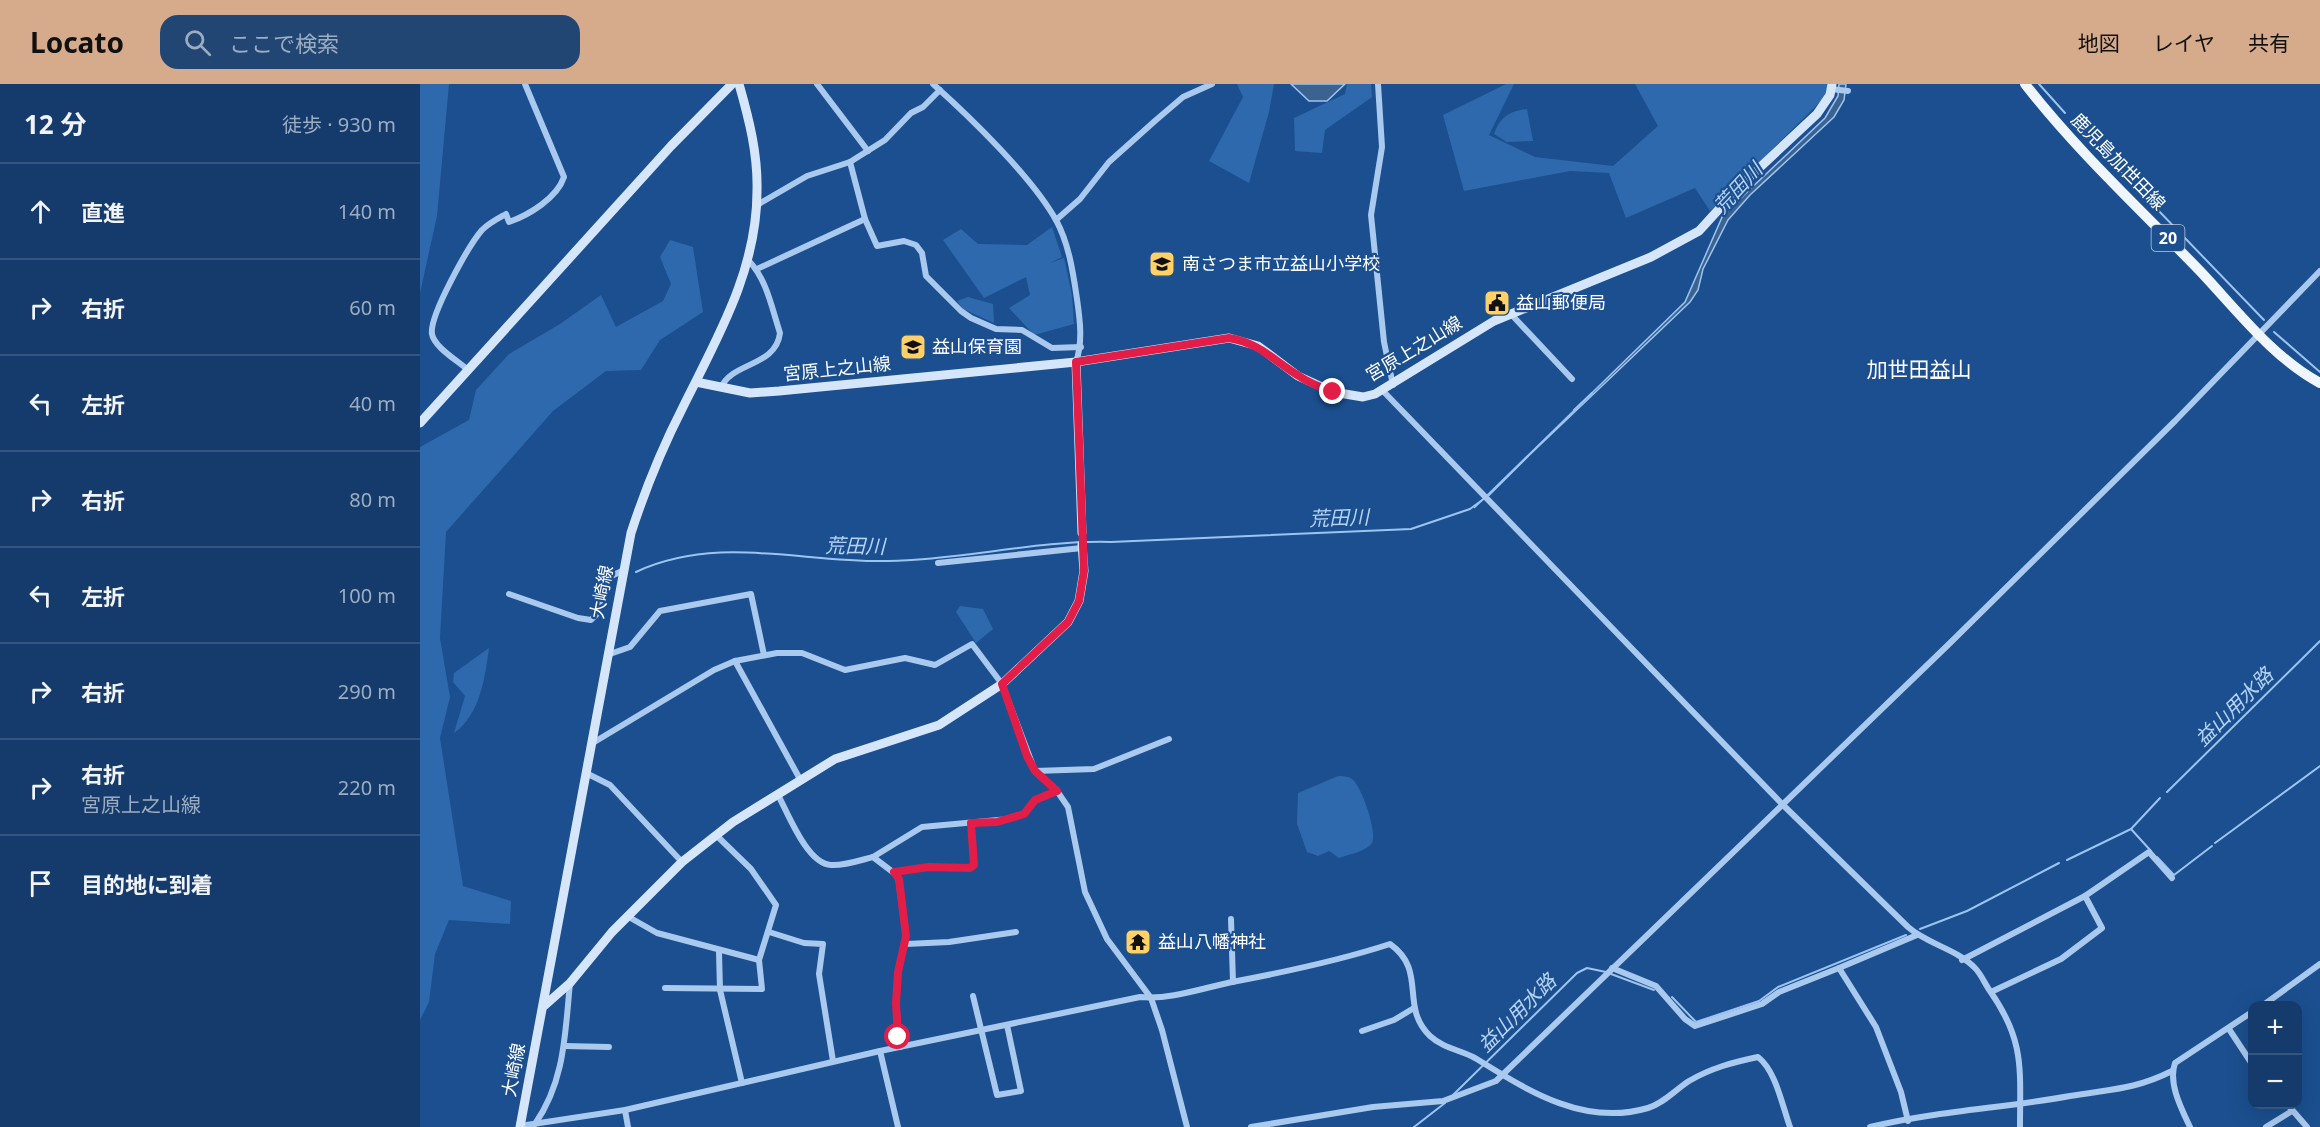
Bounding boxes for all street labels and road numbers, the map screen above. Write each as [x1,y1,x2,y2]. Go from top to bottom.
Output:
street label: 鹿児島加世田線 [2066,108,2171,215]
road number: 20 [2152,225,2184,251]
street label: 宮原上之山線 [1361,310,1466,386]
street label: 宮原上之山線 [782,350,892,386]
street label: 大崎線 [584,563,618,621]
street label: 大崎線 [496,1041,530,1099]

